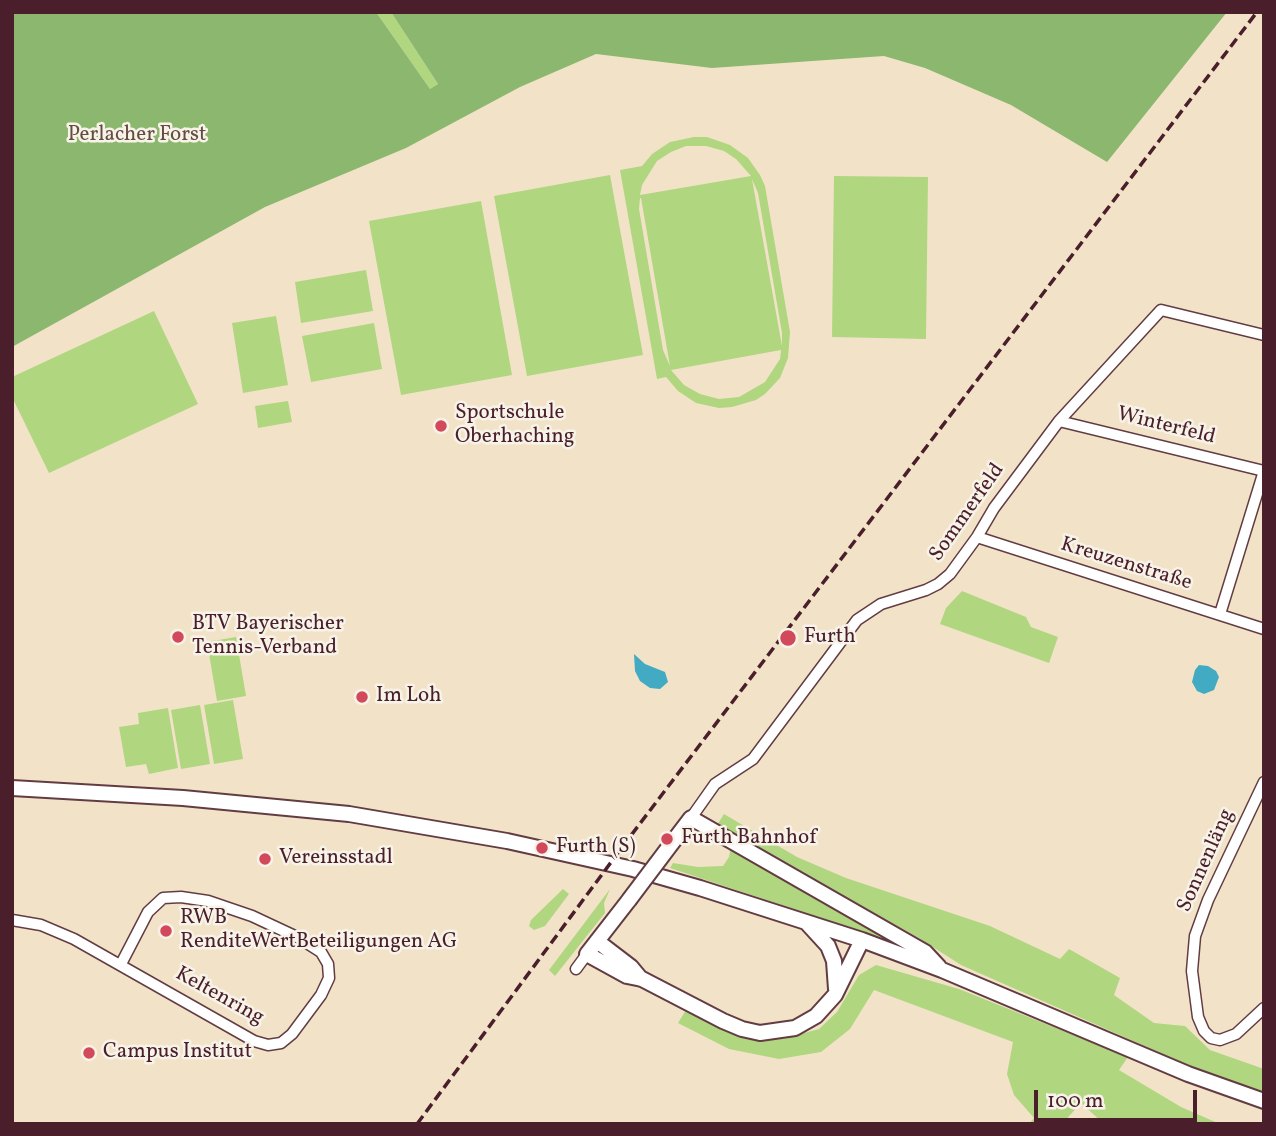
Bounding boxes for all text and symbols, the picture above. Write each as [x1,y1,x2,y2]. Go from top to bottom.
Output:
park label: Perlacher Forst [68,123,206,149]
place label: Sportschule Oberhaching [455,401,575,451]
street label: Winterfeld [1114,403,1218,451]
marker: Sportschule Oberhaching [433,418,449,434]
street label: Sommerfeld [925,459,1011,567]
street label: Kreuzenstraße [1057,533,1195,597]
place label: BTV Bayerischer Tennis-Verband [192,612,344,662]
place label: Furth [804,625,856,651]
marker: Furth [778,628,798,648]
marker: BTV Bayerischer Tennis-Verband [170,629,186,645]
place label: Im Loh [376,684,441,710]
marker: Im Loh [354,689,370,705]
street label: Sonnenläng [1173,805,1241,917]
place label: Furth Bahnhof [681,826,816,852]
marker: Furth Bahnhof [659,831,675,847]
place label: Furth (S) [556,835,636,861]
marker: Furth (S) [534,840,550,856]
place label: Vereinsstadl [279,846,393,872]
marker: Vereinsstadl [257,851,273,867]
place label: RWB RenditeWertBeteiligungen AG [180,906,457,956]
marker: RWB RenditeWertBeteiligungen AG [158,923,174,939]
street label: Keltenring [170,962,268,1032]
place label: Campus Institut [103,1040,252,1066]
marker: Campus Institut [81,1045,97,1061]
scale bar [1038,1076,1201,1120]
text: 100 m [1047,1087,1104,1116]

